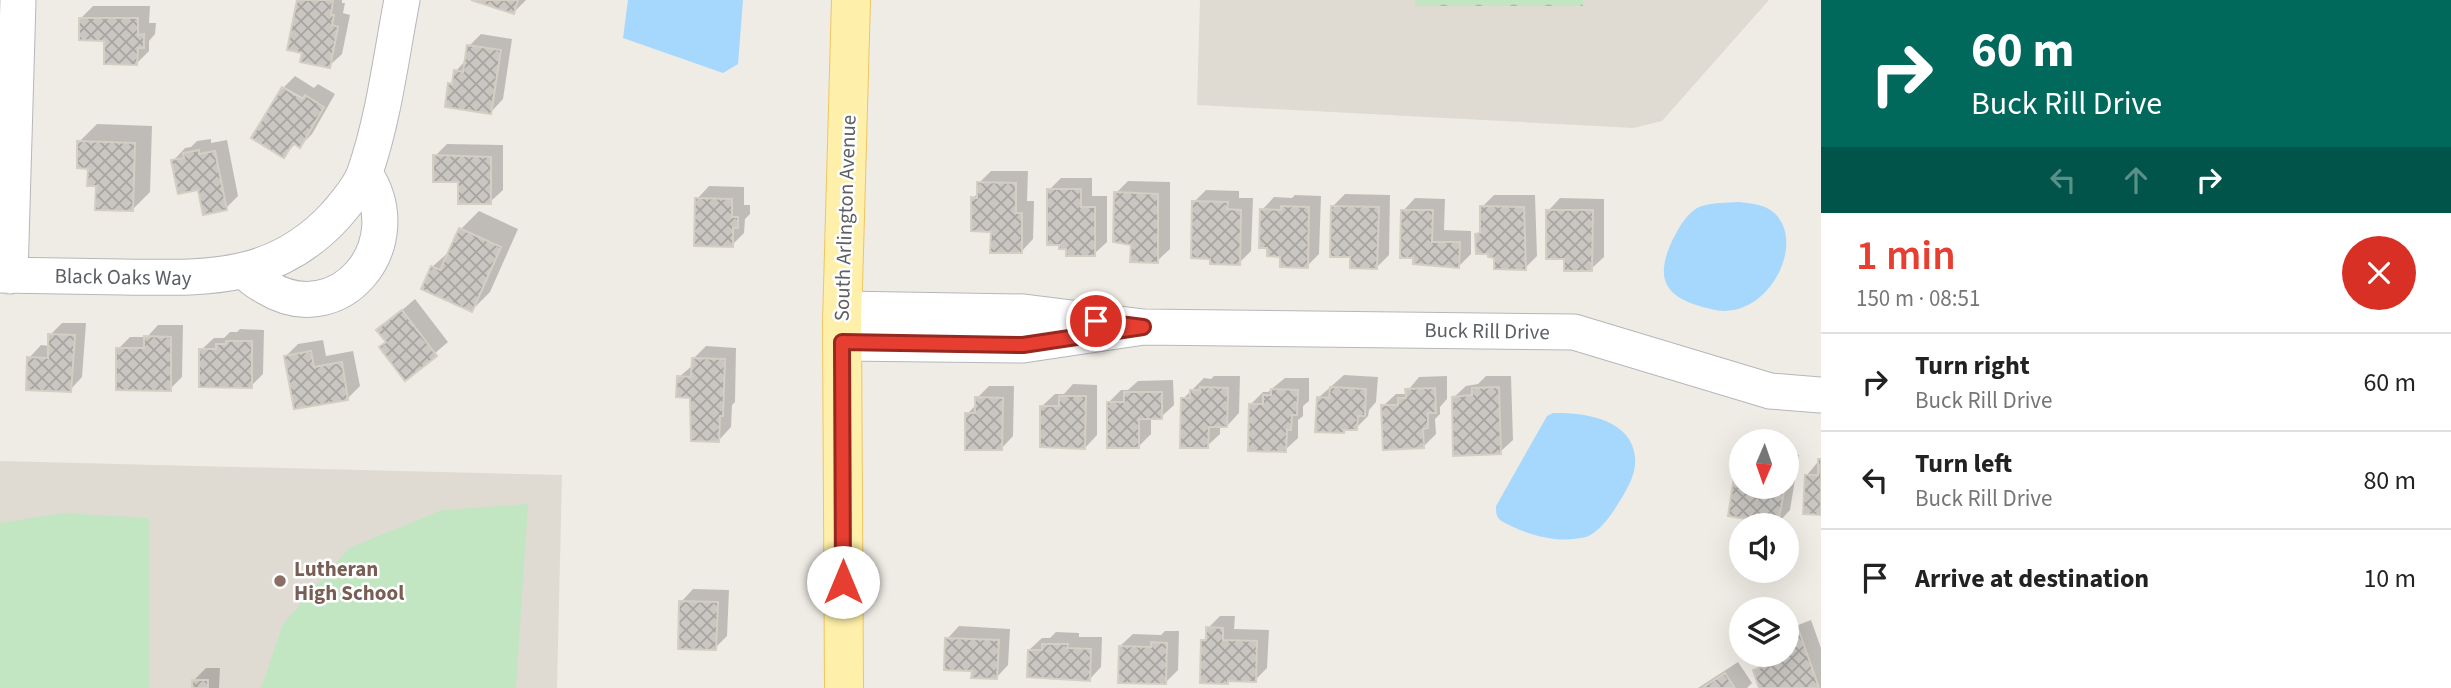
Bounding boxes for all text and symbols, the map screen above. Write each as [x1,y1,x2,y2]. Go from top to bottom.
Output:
text: 60 m [1971,16,2075,86]
icon: right [1856,28,1947,119]
text: Buck Rill Drive [1971,81,2162,127]
street label: South Arlington Avenue [826,114,864,322]
icon: left [2044,161,2082,199]
icon: ahead [2117,161,2155,199]
icon: right [2190,161,2228,199]
text: 1 min [1856,226,1956,286]
button: close [2342,236,2416,310]
street label: Black Oaks Way [54,261,192,293]
text: 150 m · 08:51 [1856,282,1980,315]
pin [1066,291,1126,351]
icon: arrive [1077,302,1115,340]
street label: Buck Rill Drive [1424,315,1550,347]
text: Turn right [1915,347,2030,384]
icon: right [1856,363,1894,401]
text: 60 m [2363,364,2416,401]
text: Buck Rill Drive [1915,384,2052,417]
north arrow [1729,429,1799,499]
map controls [1729,429,1799,667]
text: Turn left [1915,445,2012,482]
icon: left [1856,461,1894,499]
text: 80 m [2363,462,2416,499]
text: Buck Rill Drive [1915,482,2052,515]
button: sound [1729,513,1799,583]
position arrow [806,545,880,619]
place label: Lutheran High School [294,554,404,608]
icon: arrive [1856,559,1894,597]
text: Arrive at destination [1915,560,2149,597]
text: 10 m [2363,560,2416,597]
marker: Lutheran High School [272,573,288,589]
button: layers [1729,597,1799,667]

